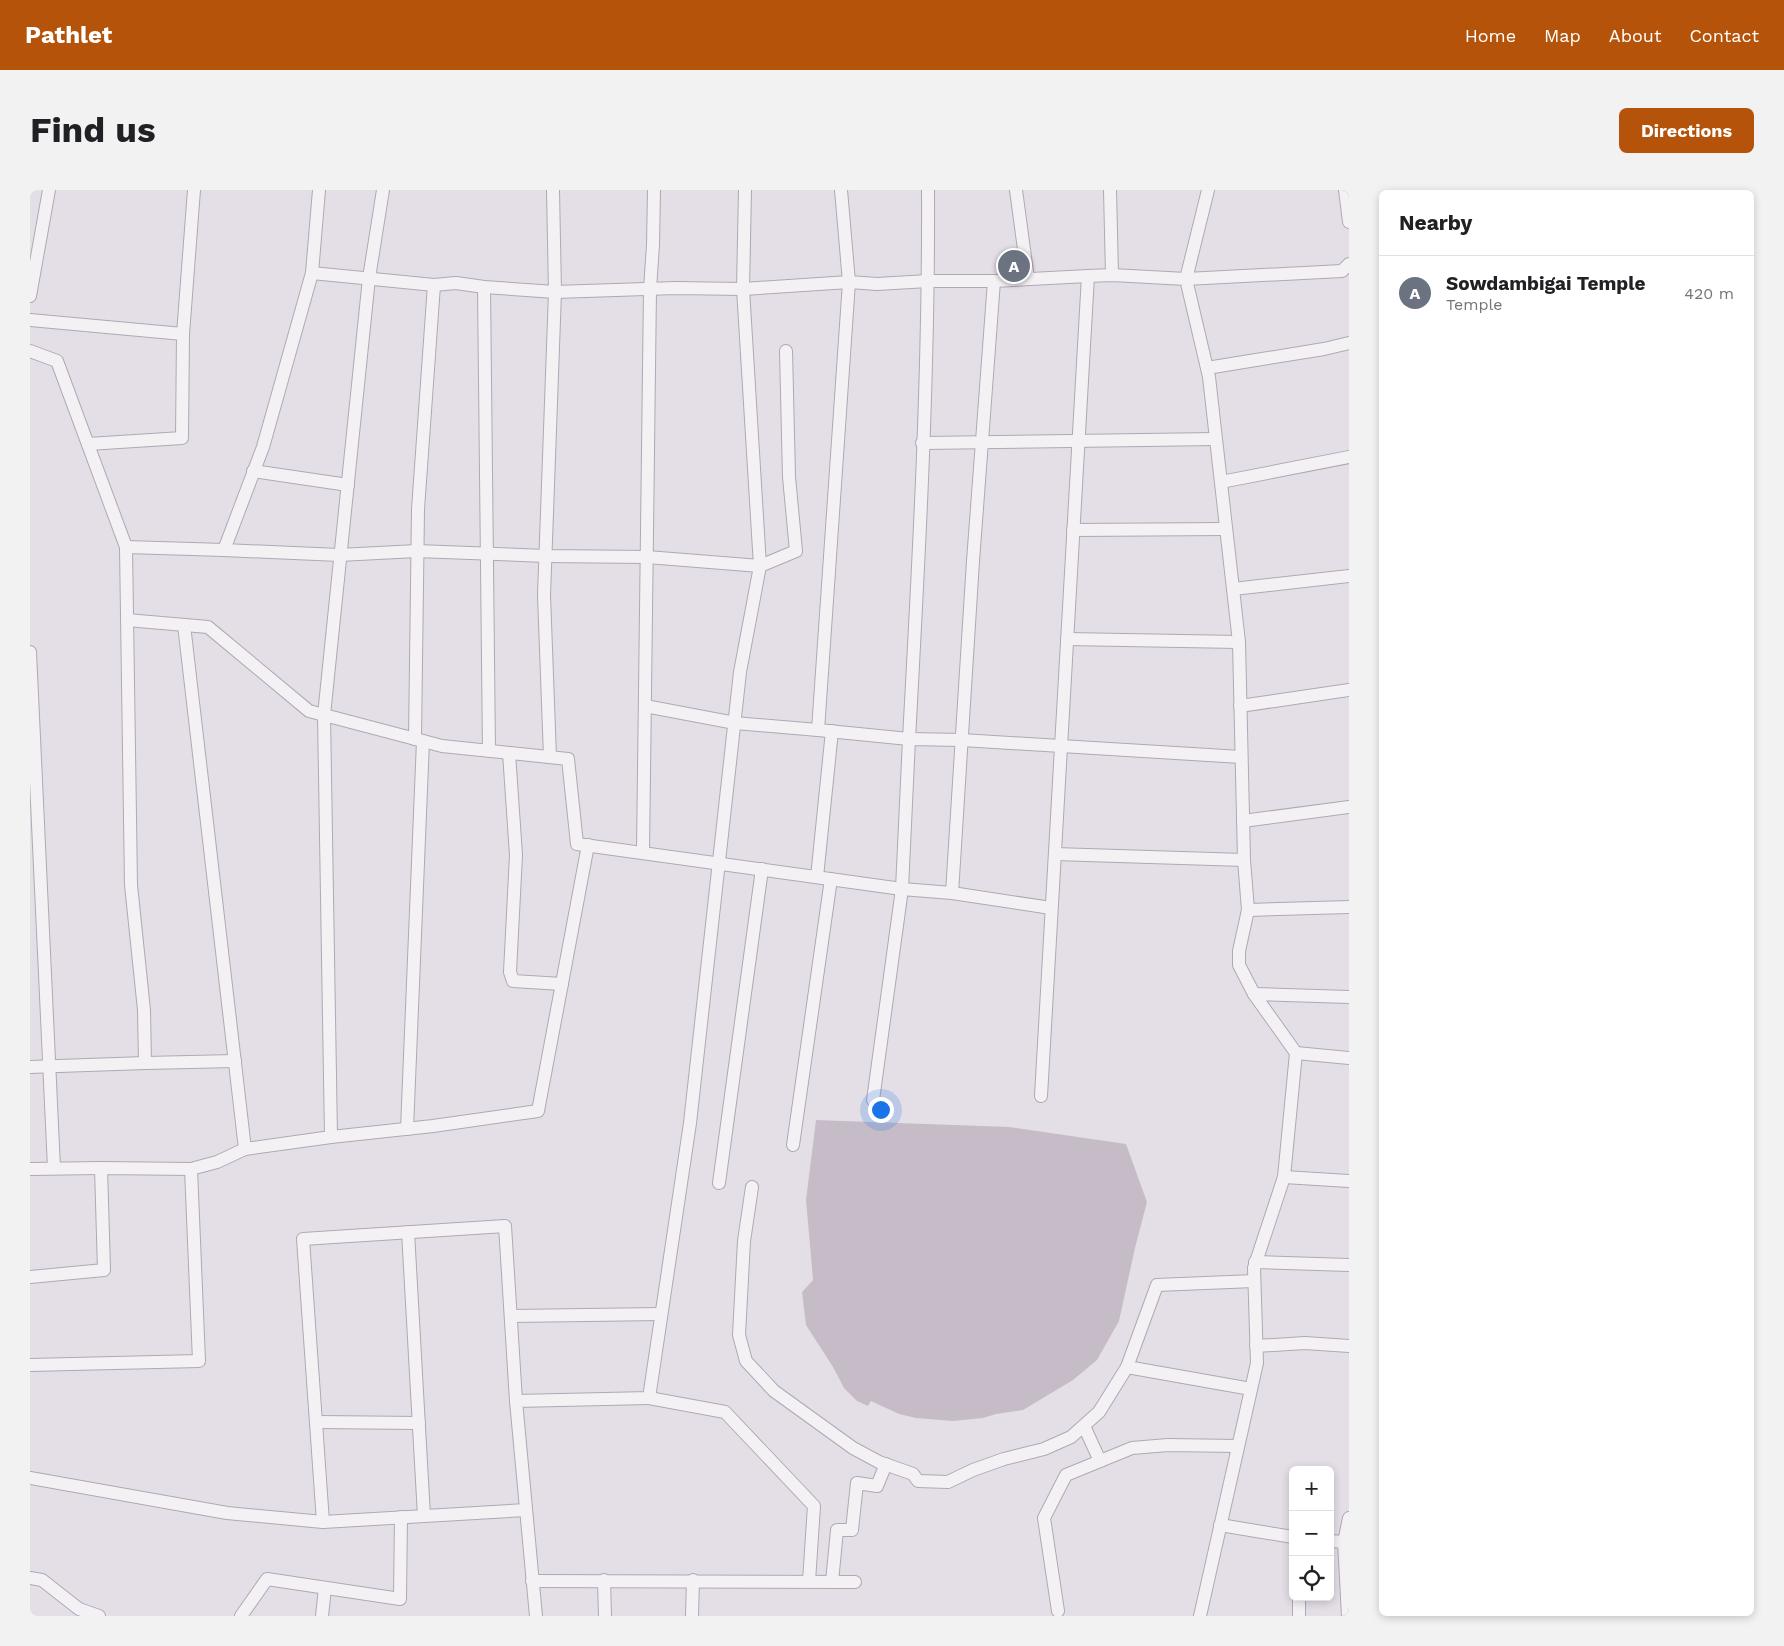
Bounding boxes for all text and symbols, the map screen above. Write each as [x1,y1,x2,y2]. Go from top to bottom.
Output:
text: Pathlet [25,21,112,49]
text: Home [1465,25,1516,46]
text: Map [1544,25,1581,46]
text: About [1609,25,1661,46]
text: Contact [1689,25,1759,46]
button: Directions [1619,108,1754,153]
text: Find us [30,109,156,151]
text: Nearby [1399,210,1472,235]
pin: A [998,247,1030,285]
text: Sowdambigai Temple [1446,272,1645,295]
text: A [1410,284,1420,303]
text: 420 m [1684,284,1734,303]
text: Temple [1446,295,1503,314]
your location [868,1097,894,1123]
map controls [1289,1466,1334,1601]
button: + [1289,1466,1334,1511]
button: − [1289,1511,1334,1556]
button: locate [1289,1556,1334,1601]

